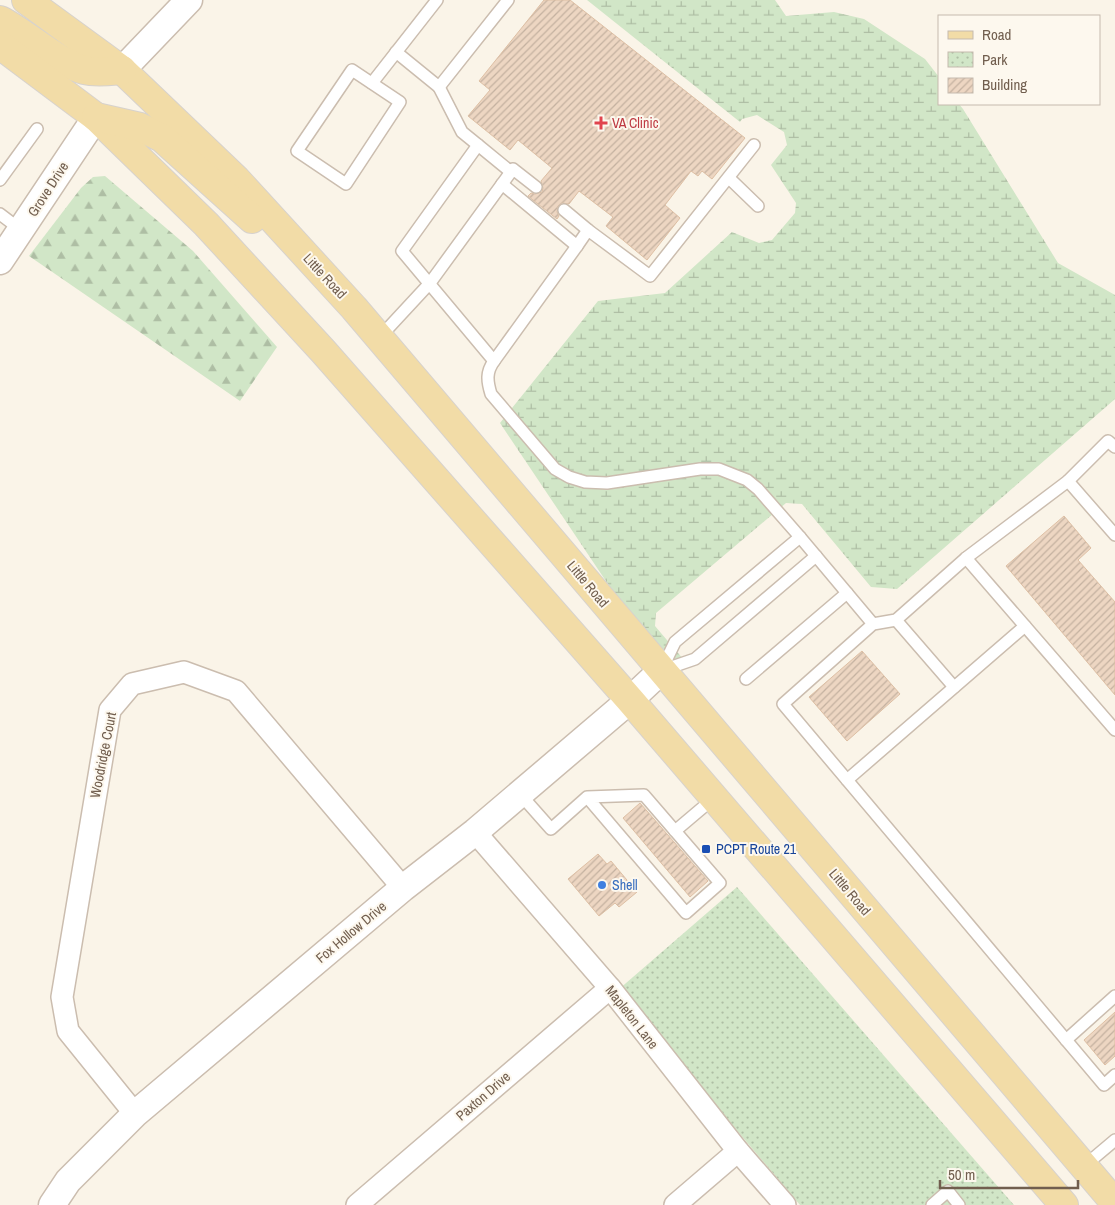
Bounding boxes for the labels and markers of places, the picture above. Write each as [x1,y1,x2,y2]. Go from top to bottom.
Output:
place label: VA Clinic [612,114,659,132]
marker: VA Clinic [594,116,608,130]
place label: PCPT Route 21 [716,840,797,858]
marker: PCPT Route 21 [700,843,712,855]
place label: Shell [612,876,638,894]
marker: Shell [596,879,608,891]

